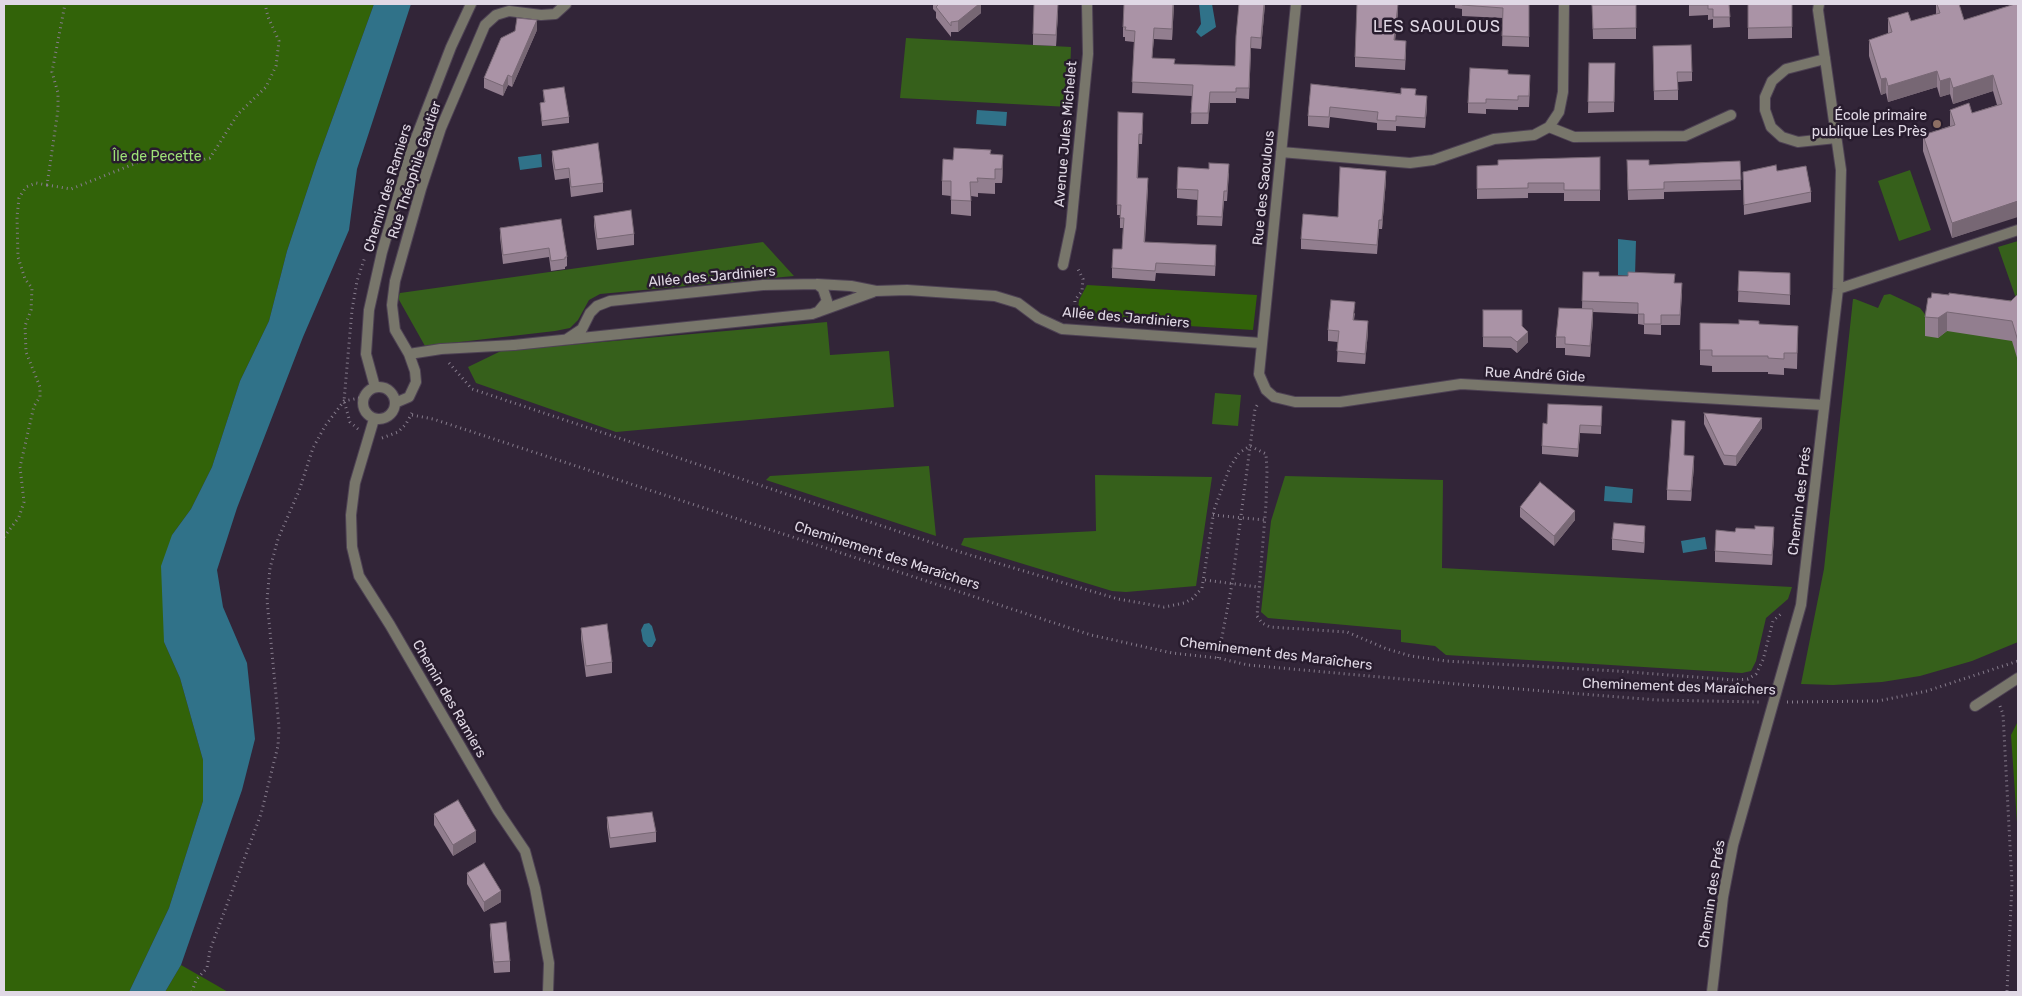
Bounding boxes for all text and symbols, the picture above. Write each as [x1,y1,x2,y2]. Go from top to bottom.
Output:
district label: LES SAOULOUS [1372,17,1502,37]
street label: Avenue Jules Michelet [1051,60,1081,208]
street label: Rue Théophile Gautier [385,99,445,241]
place label: École primaire publique Les Près [1812,108,1927,140]
marker: École primaire publique Les Près [1931,118,1943,130]
street label: Chemin des Ramiers [360,122,416,254]
street label: Rue des Saoulous [1250,130,1278,246]
park label: Île de Pecette [112,149,202,165]
street label: Allée des Jardiniers [648,263,776,291]
street label: Allée des Jardiniers [1062,304,1190,332]
street label: Rue André Gide [1484,364,1586,386]
street label: Chemin des Prés [1785,446,1815,556]
street label: Cheminement des Maraîchers [792,518,982,594]
street label: Cheminement des Maraîchers [1179,634,1373,674]
street label: Chemin des Ramiers [408,637,490,761]
street label: Cheminement des Maraîchers [1582,675,1776,699]
street label: Chemin des Prés [1695,839,1729,949]

